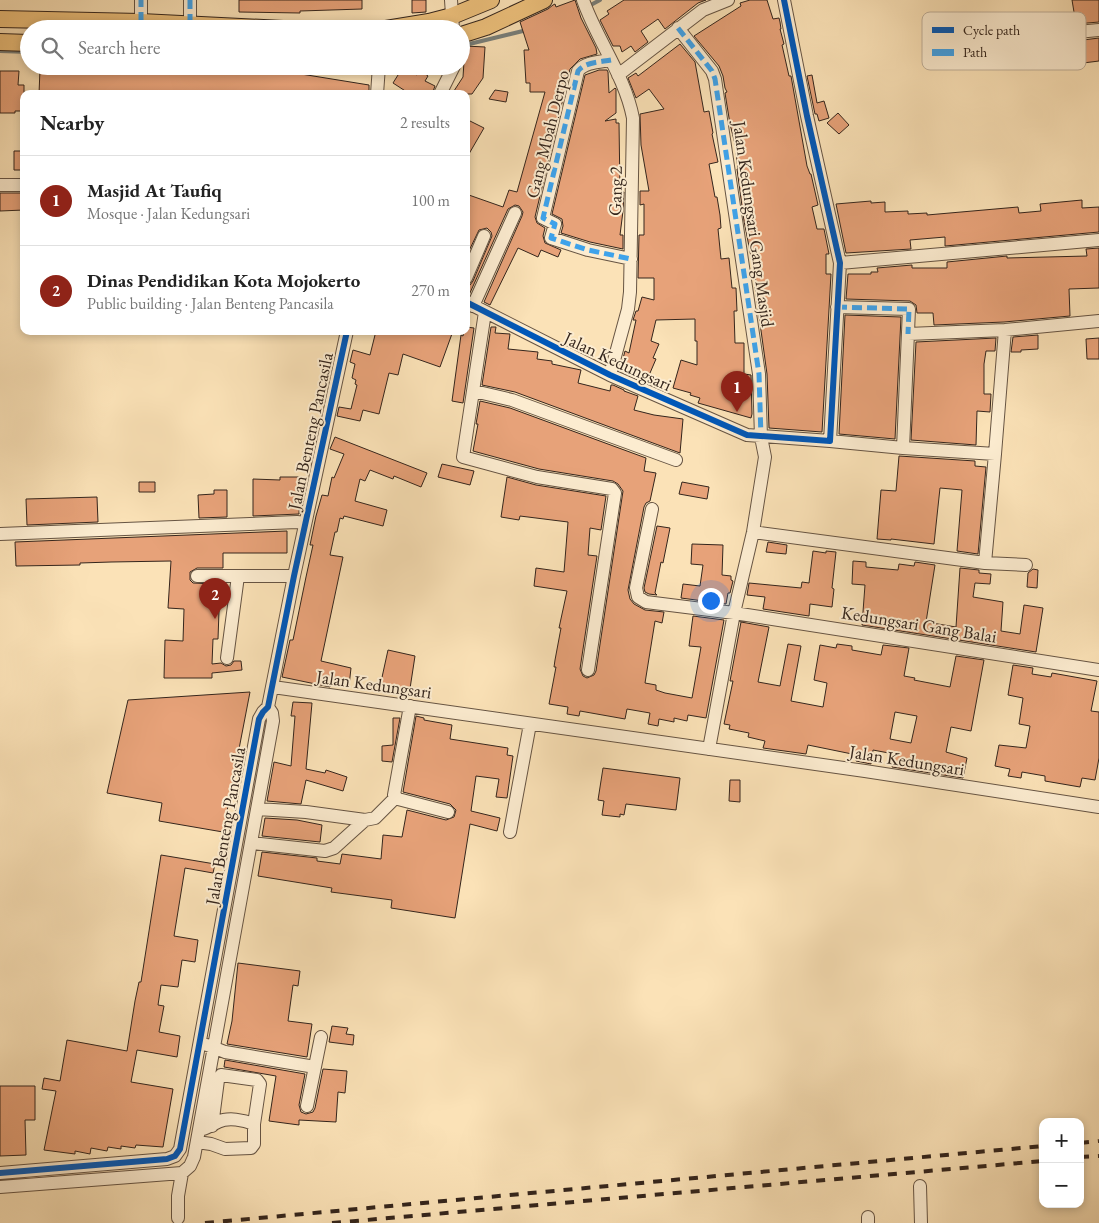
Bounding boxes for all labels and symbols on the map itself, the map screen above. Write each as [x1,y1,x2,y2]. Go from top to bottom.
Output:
legend [922,12,1086,70]
text: Cycle path [963,21,1020,39]
text: Path [963,43,987,61]
street label: Gang Mbah Derpo [520,67,574,200]
street label: Jalan Kedungsari Gang Masjid [728,118,780,329]
street label: Gang 2 [603,166,627,216]
street label: Jalan Kedungsari [559,325,676,396]
street label: Jalan Benteng Pancasila [282,349,338,514]
pin: 1 [721,371,753,412]
pin: 2 [199,578,231,619]
your location [698,588,724,614]
street label: Kedungsari Gang Balai [840,600,999,648]
street label: Jalan Kedungsari [313,664,434,704]
street label: Jalan Kedungsari [846,739,967,781]
street label: Jalan Benteng Pancasila [199,744,250,909]

